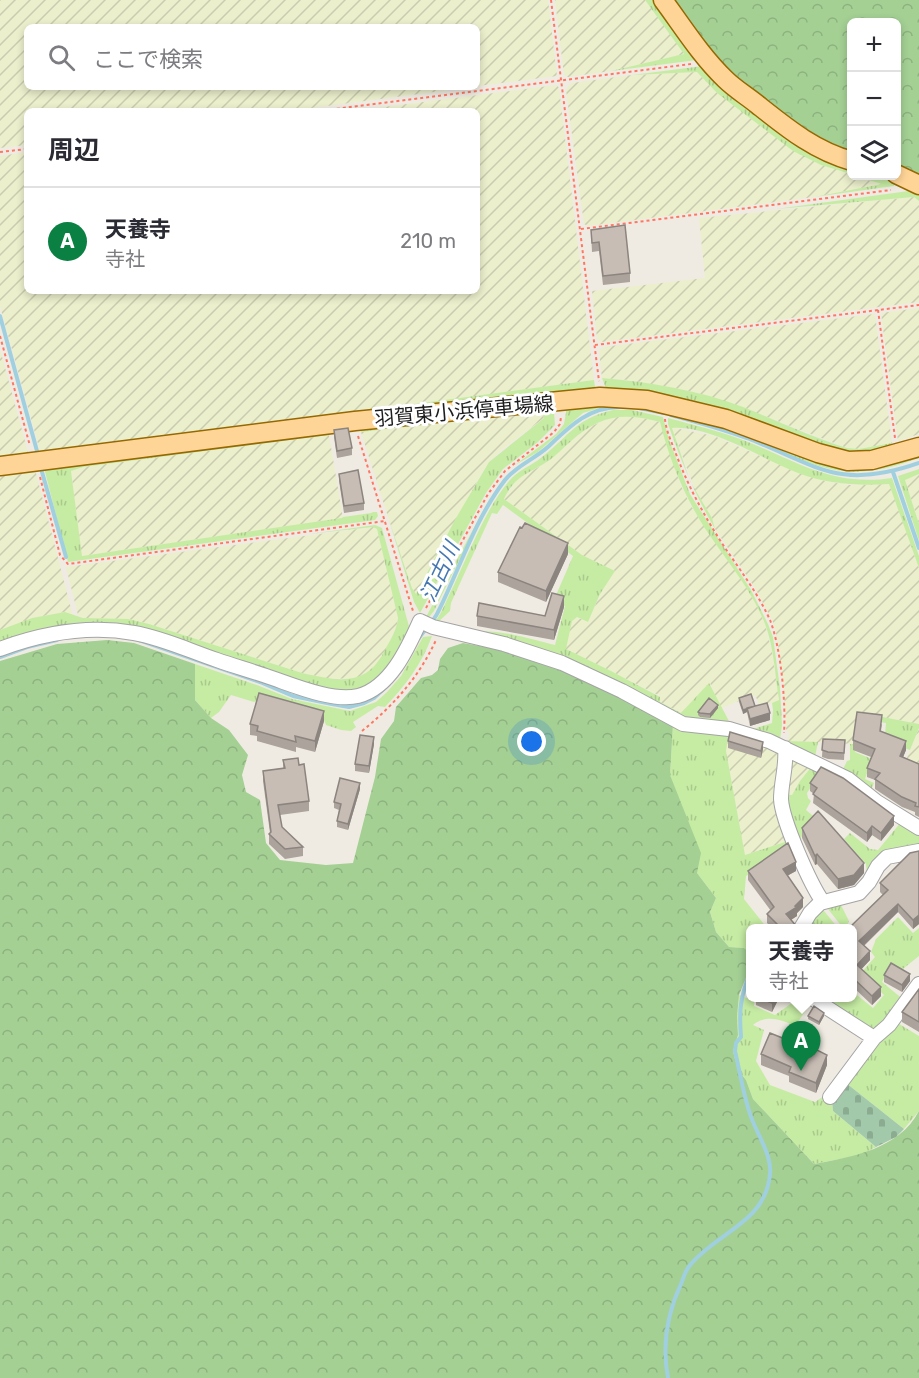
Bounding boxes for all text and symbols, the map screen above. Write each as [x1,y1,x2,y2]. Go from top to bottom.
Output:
map controls [847,18,901,180]
button: + [847,18,901,72]
search box [24,24,480,90]
icon: search [45,41,78,74]
text: ここで検索 [93,46,203,73]
button: − [847,72,901,126]
button: layers [847,126,901,180]
text: 周辺 [48,135,100,166]
text: 天養寺 [105,216,171,243]
text: A [60,229,75,253]
text: 210 m [400,229,456,253]
text: 寺社 [105,247,145,271]
street label: 羽賀東小浜停車場線 [373,391,555,431]
water label: 江古川 [415,536,465,606]
your location [517,727,546,756]
popup [746,924,857,1002]
text: 天養寺 [768,938,835,965]
text: 寺社 [768,969,808,993]
pin: A [782,1022,820,1071]

